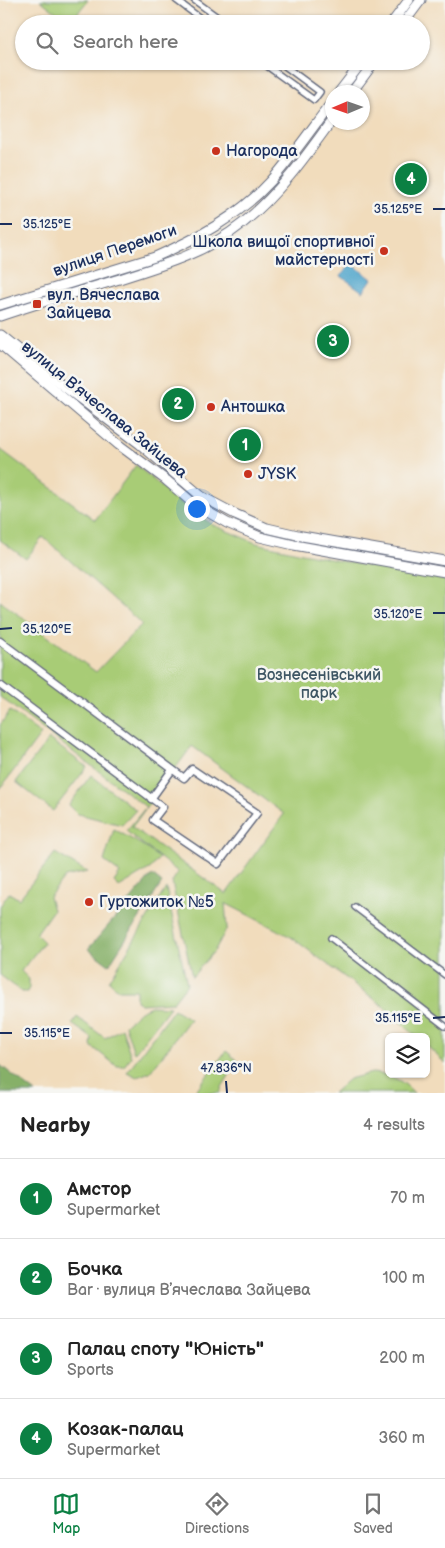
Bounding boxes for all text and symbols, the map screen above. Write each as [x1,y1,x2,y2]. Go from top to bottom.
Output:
search box [15,15,430,70]
icon: search [33,29,61,57]
text: Search here [73,31,178,54]
north arrow [325,85,370,130]
place label: Нагорода [226,142,298,161]
marker: Нагорода [210,145,222,157]
pin: 4 [395,160,427,198]
text: 35.125°E [374,202,422,217]
text: 35.125°E [23,217,71,232]
street label: вулиця Перемоги [51,221,179,281]
place label: Школа вищої спортивної майстерності [192,233,375,270]
marker: Школа вищої спортивної майстерності [378,245,390,257]
place label: вул. Вячеслава Зайцева [47,286,160,323]
marker: вул. Вячеслава Зайцева [31,298,43,310]
pin: 3 [317,322,349,360]
street label: вулиця Вʼячеслава Зайцева [17,337,191,483]
pin: 2 [162,385,194,423]
place label: Антошка [220,398,286,417]
marker: Антошка [205,401,217,413]
pin: 1 [229,426,261,464]
place label: JYSK [258,465,297,484]
marker: JYSK [242,468,254,480]
your location [184,496,210,522]
text: 35.120°E [374,607,422,622]
text: 35.120°E [23,622,71,637]
park label: Вознесенівський парк [257,666,381,703]
place label: Гуртожиток №5 [99,893,214,912]
marker: Гуртожиток №5 [83,896,95,908]
text: 35.115°E [375,1011,421,1026]
text: 35.115°E [24,1026,70,1041]
map controls [385,1033,430,1078]
button: layers [385,1033,430,1078]
text: 47.836°N [200,1061,252,1076]
text: Nearby [20,1113,90,1138]
text: 4 results [363,1116,425,1135]
text: Амстор [67,1178,132,1201]
text: 1 [33,1189,39,1208]
text: 70 m [390,1189,425,1208]
text: Supermarket [67,1201,160,1220]
text: Бочка [67,1258,122,1281]
text: 2 [31,1269,41,1288]
text: 100 m [382,1269,425,1288]
text: Bar · вулиця Вʼячеслава Зайцева [67,1281,311,1300]
text: Палац споту "Юність" [67,1338,264,1361]
text: 3 [31,1349,41,1368]
text: 200 m [379,1349,425,1368]
text: Sports [67,1361,114,1380]
text: Козак-палац [67,1418,184,1441]
text: 4 [31,1429,41,1448]
text: 360 m [378,1429,425,1448]
text: Supermarket [67,1441,160,1460]
tab: Map [52,1490,80,1537]
tab: Directions [185,1490,249,1537]
tab: Saved [353,1490,393,1537]

